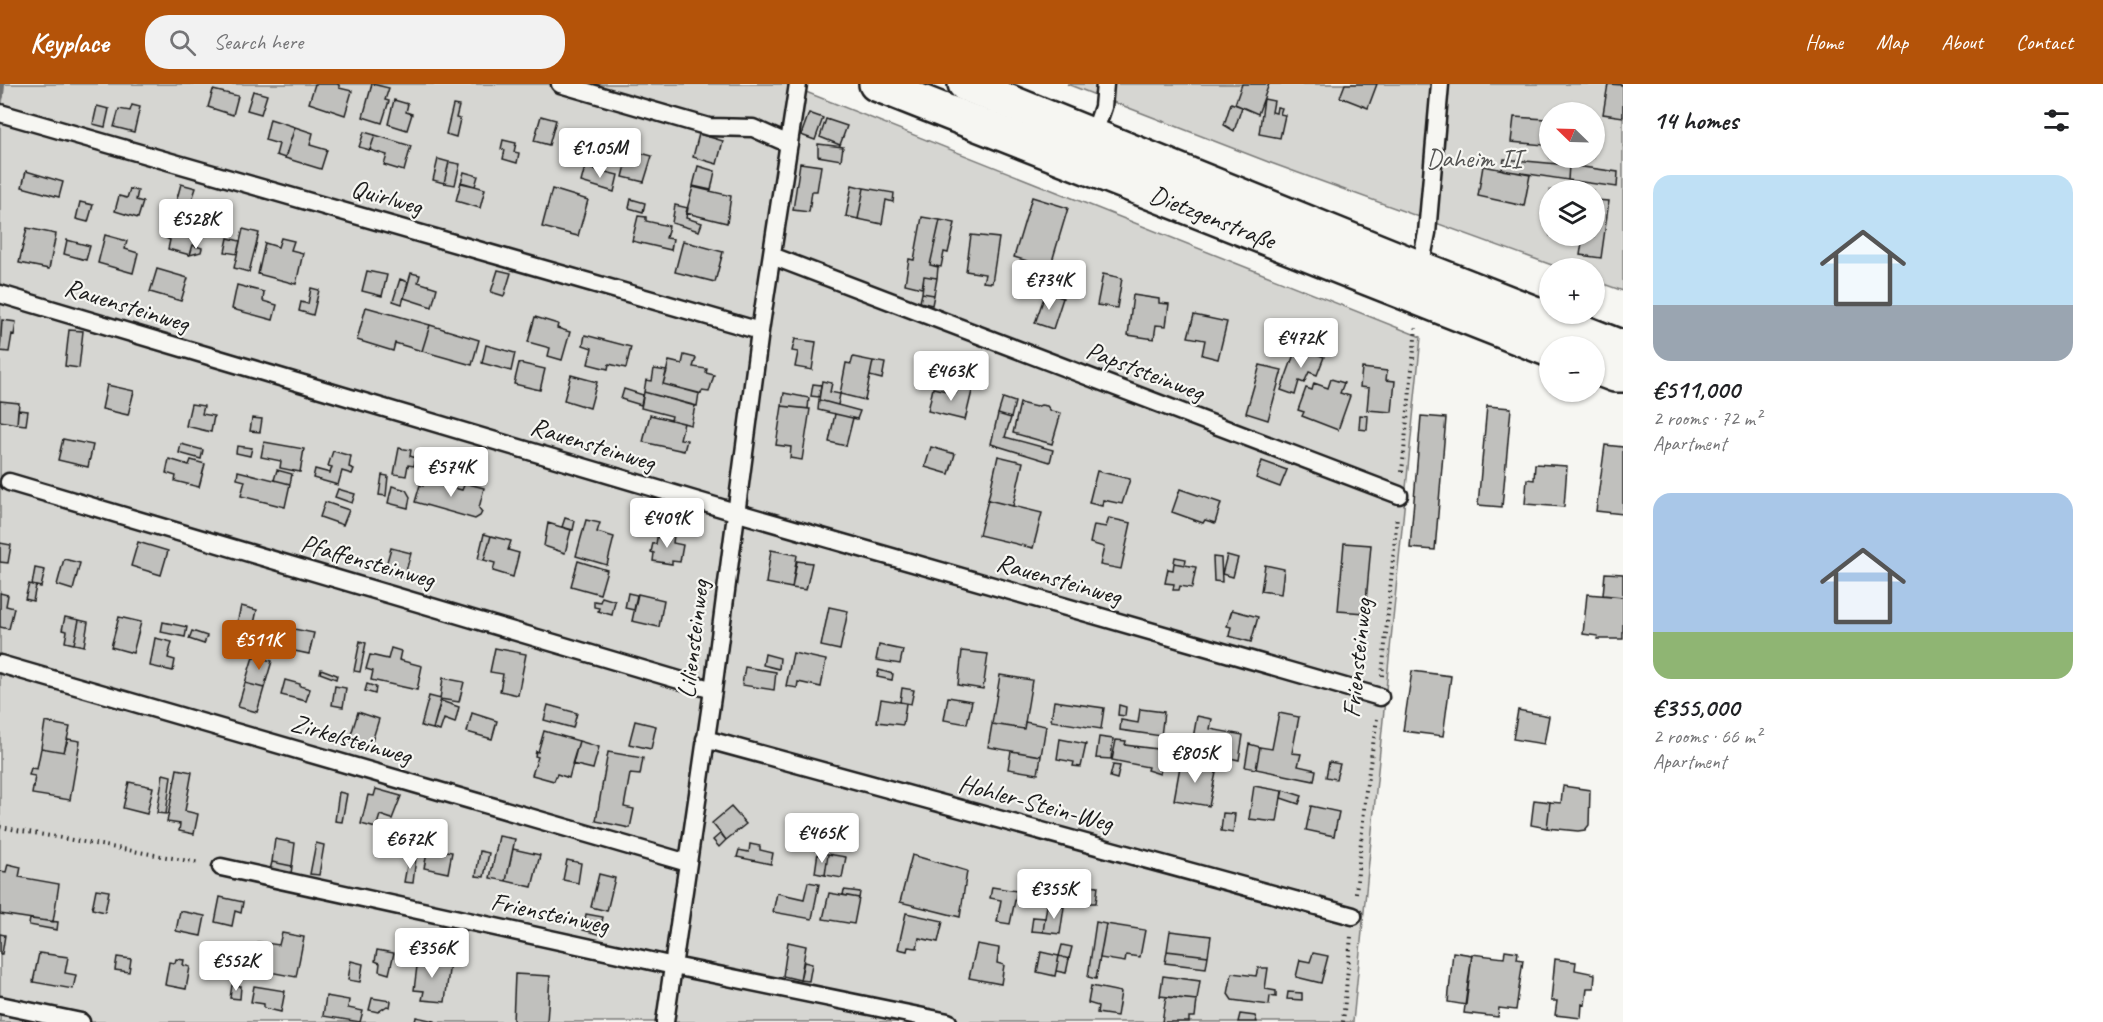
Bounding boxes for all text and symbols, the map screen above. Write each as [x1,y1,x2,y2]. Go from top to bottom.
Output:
search box [145,15,565,69]
text: Keyplace [30,25,109,60]
icon: search [166,26,199,59]
text: Search here [214,28,303,56]
text: Home [1805,29,1843,55]
text: Map [1876,29,1908,55]
text: About [1941,29,1983,55]
text: Contact [2016,29,2073,55]
north arrow [1539,102,1605,168]
map controls [1539,102,1605,402]
text: 14 homes [1653,104,1738,137]
icon: filters [2040,104,2073,137]
pin: €1.05M [551,128,649,179]
text: €1.05M [573,135,627,160]
park label: Daheim II [1426,142,1527,175]
street label: Quirlweg [348,171,428,223]
street label: Dietzgenstraße [1145,177,1282,257]
button: layers [1539,180,1605,246]
pin: €528K [154,199,238,250]
text: €528K [173,206,219,231]
icon: home [1809,214,1917,322]
button: + [1539,258,1605,324]
pin: €734K [1007,260,1091,311]
text: €734K [1026,267,1072,292]
street label: Rauensteinweg [61,270,195,340]
pin: €472K [1259,318,1343,369]
text: €472K [1278,325,1324,350]
street label: Papststeinweg [1082,334,1210,409]
button: − [1539,336,1605,402]
pin: €463K [909,351,993,402]
text: €463K [928,358,974,383]
text: €511,000 [1653,373,1740,406]
text: 2 rooms · 72 m² [1653,406,1761,431]
street label: Rauensteinweg [527,409,661,479]
text: Apartment [1653,431,1726,456]
pin: €574K [409,447,493,498]
text: €574K [428,454,474,479]
pin: €409K [625,498,709,549]
text: €409K [644,505,690,530]
street label: Pfaffensteinweg [297,526,440,596]
icon: home [1809,532,1917,640]
street label: Rauensteinweg [993,545,1127,613]
street label: Liliensteinweg [669,576,717,700]
street label: Friensteinweg [1334,595,1380,719]
pin: €511K [217,620,301,671]
text: €511K [236,627,282,652]
text: €355,000 [1653,691,1739,724]
street label: Zirkelsteinweg [287,706,417,772]
text: 2 rooms · 66 m² [1653,724,1761,749]
pin: €805K [1153,733,1237,784]
text: €805K [1172,740,1218,765]
text: Apartment [1653,749,1726,774]
street label: Hohler-Stein-Weg [955,767,1119,840]
pin: €465K [780,813,864,864]
pin: €672K [368,819,452,870]
text: €465K [799,820,845,845]
text: €672K [387,826,433,851]
pin: €355K [1012,869,1096,920]
text: €355K [1031,876,1077,901]
street label: Friensteinweg [488,884,614,942]
pin: €356K [390,928,474,979]
text: €356K [409,935,455,960]
pin: €552K [194,941,278,992]
text: €552K [213,948,259,973]

